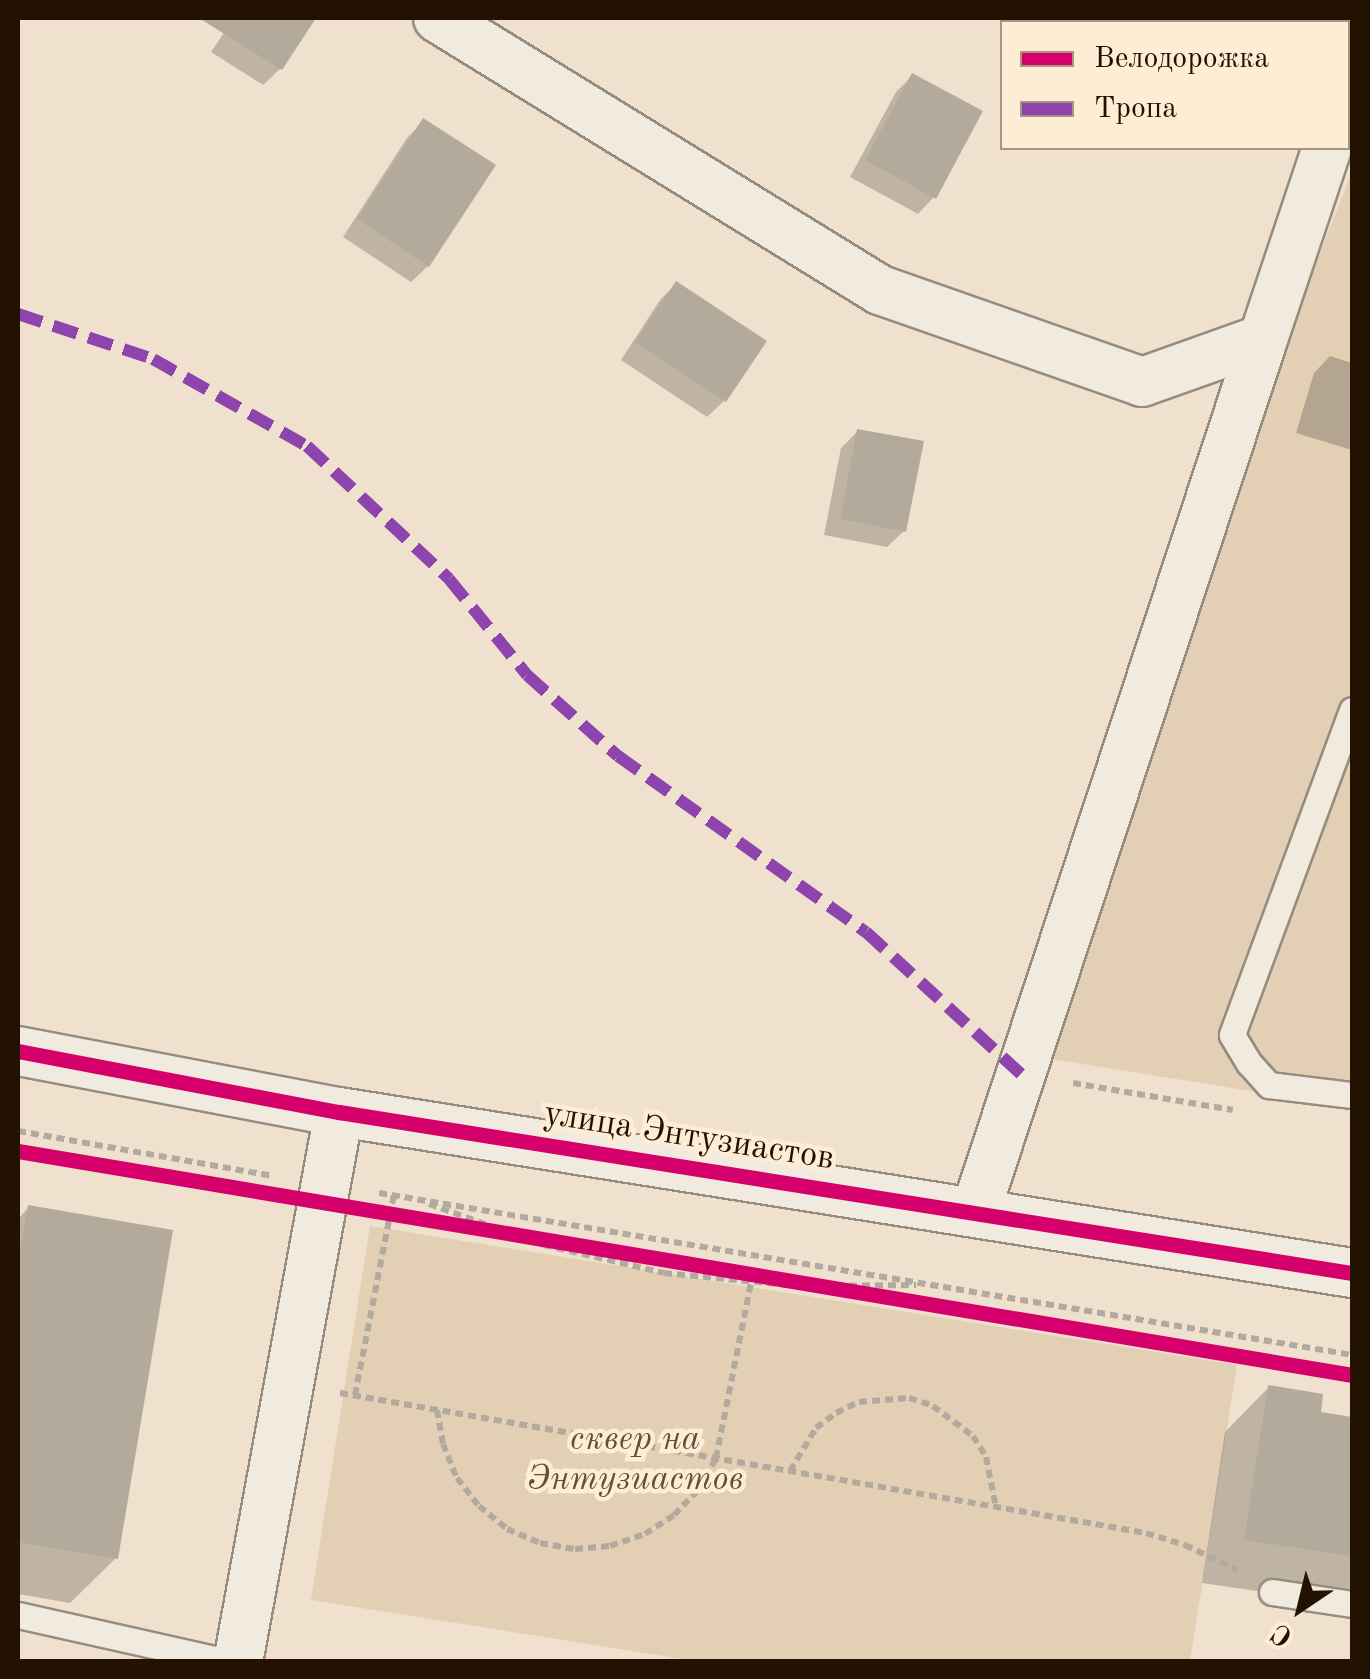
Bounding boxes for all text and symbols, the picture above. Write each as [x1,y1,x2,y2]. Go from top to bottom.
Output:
legend [1000,20,1350,150]
text: Велодорожка [1094,44,1269,74]
text: Тропа [1094,94,1177,124]
street label: улица Энтузиастов [541,1093,837,1181]
park label: сквер на Энтузиастов [527,1419,743,1501]
north arrow [1250,1559,1350,1659]
text: С [1267,1617,1298,1650]

